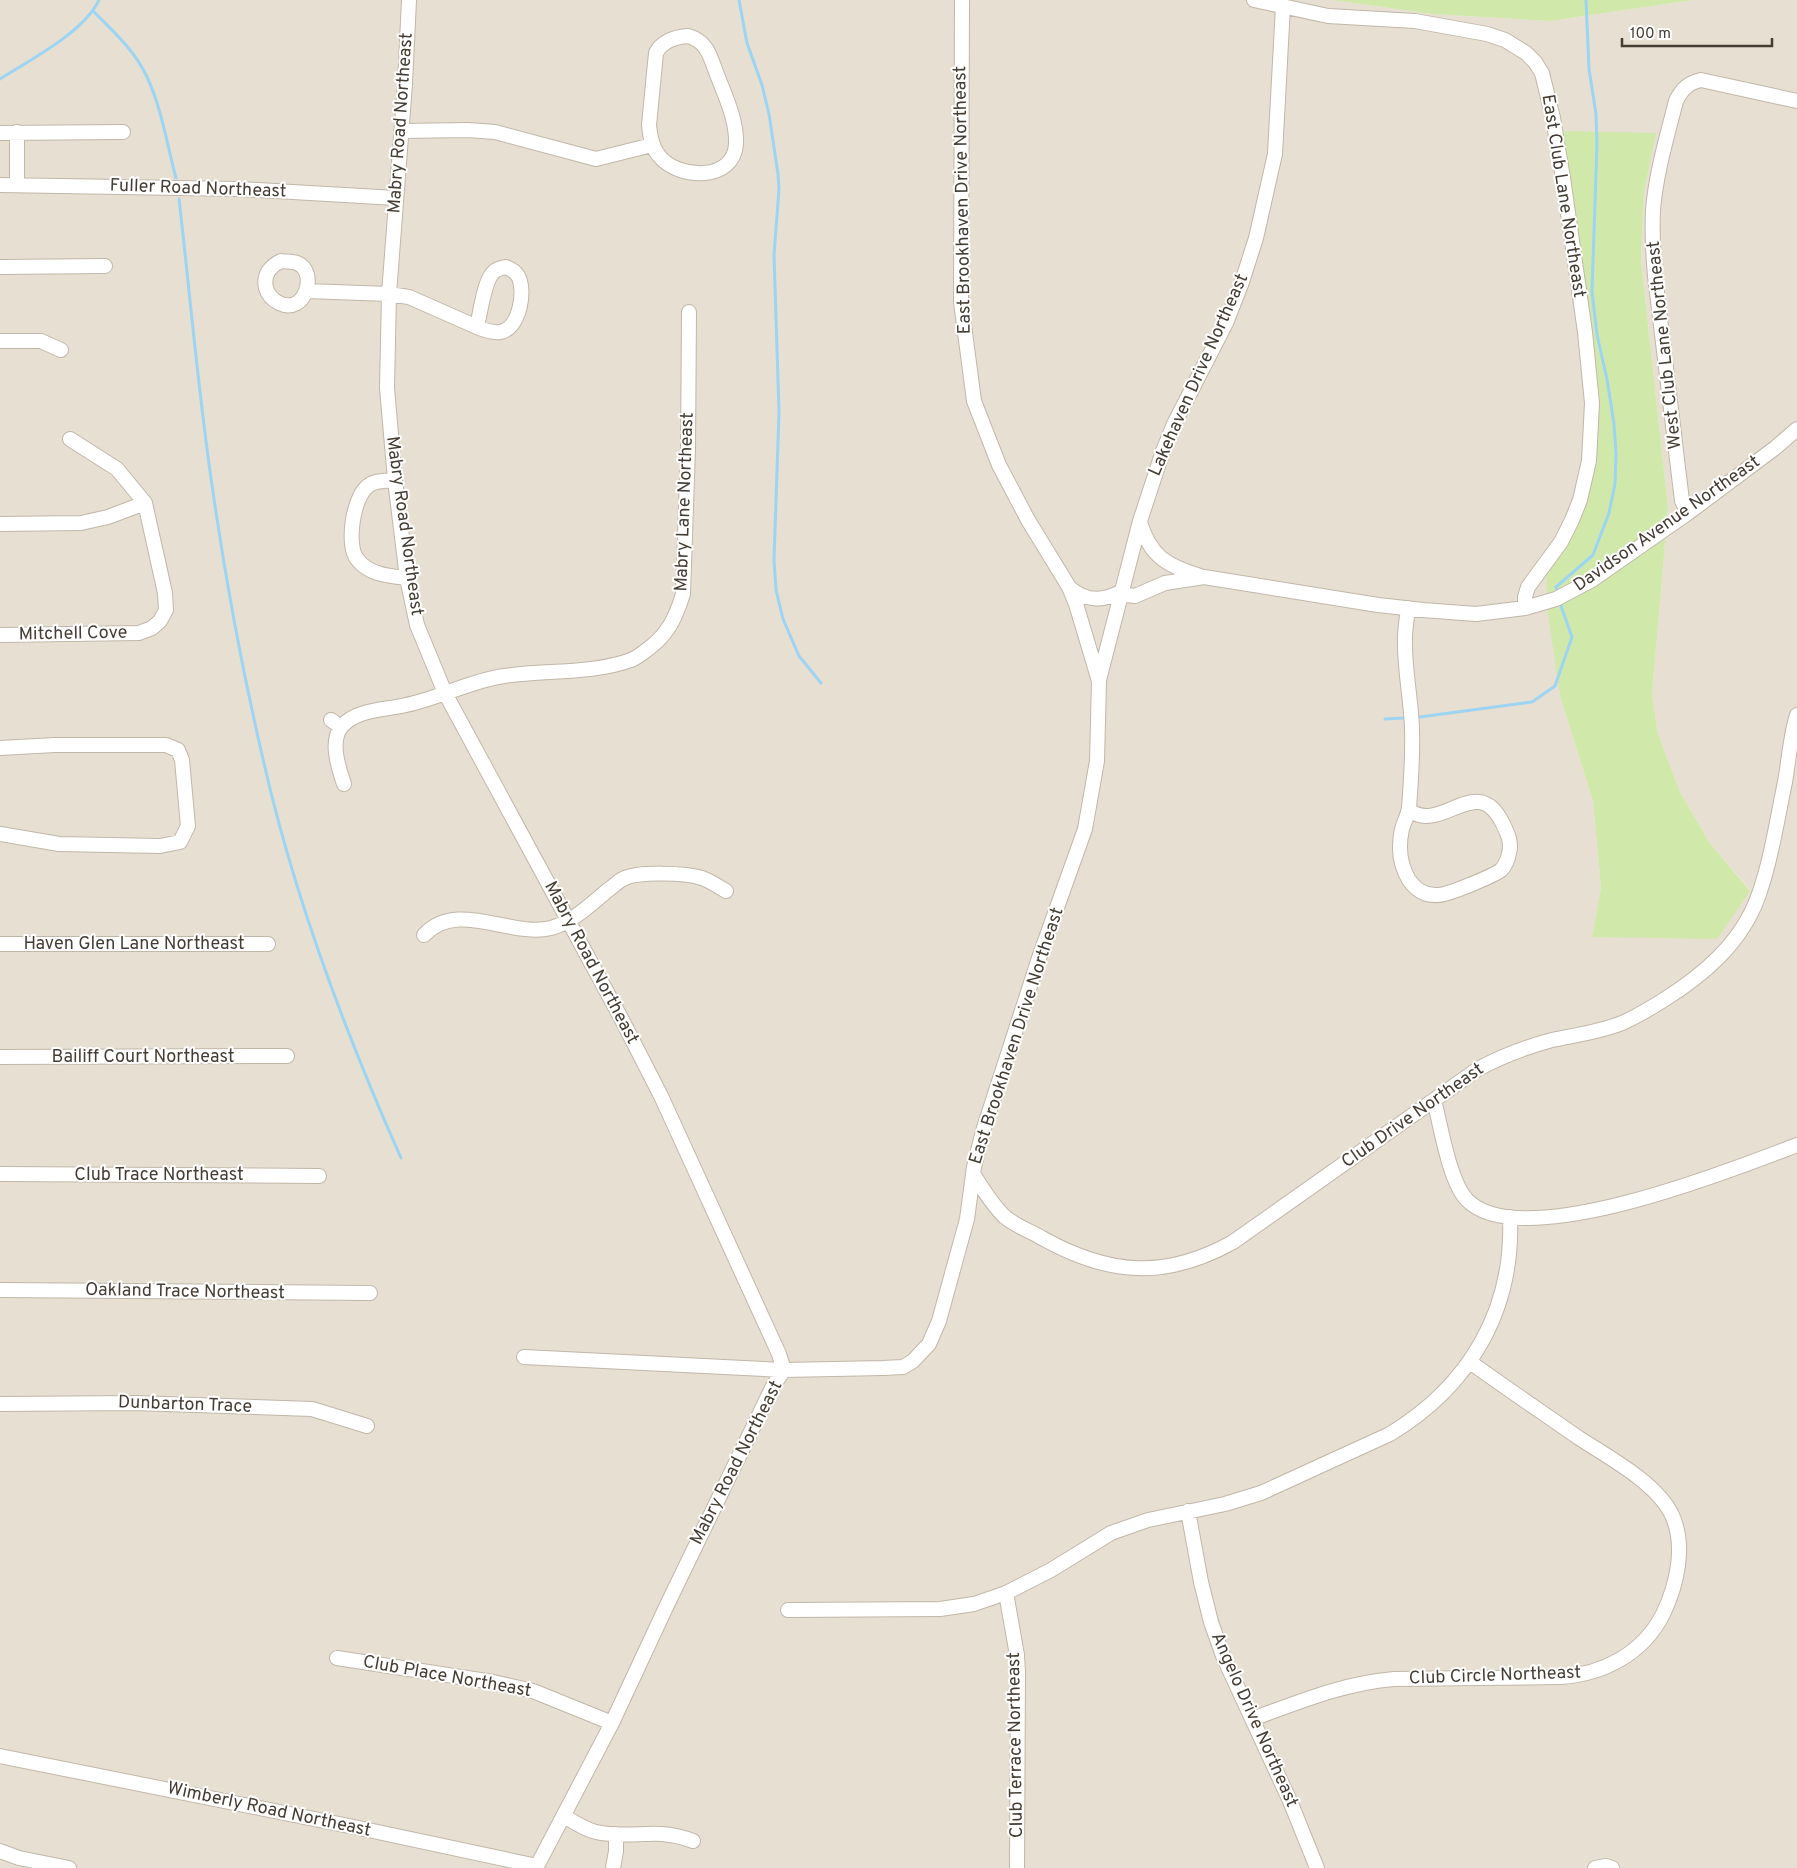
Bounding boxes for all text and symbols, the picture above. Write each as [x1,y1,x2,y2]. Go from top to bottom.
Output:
scale bar [1622,15,1772,47]
text: 100 m [1630,25,1671,44]
street label: Mabry Road Northeast [383,32,419,214]
street label: East Brookhaven Drive Northeast [949,65,977,335]
street label: East Club Lane Northeast [1536,93,1590,299]
street label: Fuller Road Northeast [109,174,287,204]
street label: West Club Lane Northeast [1643,240,1687,450]
street label: Lakehaven Drive Northeast [1144,270,1254,480]
street label: Mabry Lane Northeast [670,412,700,592]
street label: Mabry Road Northeast [380,435,428,617]
street label: Davidson Avenue Northeast [1569,451,1765,597]
street label: Mitchell Cove [18,622,128,646]
street label: Mabry Road Northeast [538,878,644,1048]
street label: East Brookhaven Drive Northeast [965,905,1069,1167]
street label: Haven Glen Lane Northeast [23,933,245,956]
street label: Bailiff Court Northeast [52,1046,235,1069]
street label: Club Drive Northeast [1337,1058,1489,1174]
street label: Club Trace Northeast [74,1164,244,1187]
street label: Oakland Trace Northeast [85,1279,285,1305]
street label: Mabry Road Northeast [686,1377,788,1549]
street label: Dunbarton Trace [117,1391,253,1419]
street label: Angelo Drive Northeast [1205,1629,1303,1811]
street label: Club Place Northeast [361,1651,533,1703]
street label: Club Terrace Northeast [1003,1652,1029,1838]
street label: Club Circle Northeast [1409,1662,1581,1690]
street label: Wimberly Road Northeast [165,1777,373,1843]

